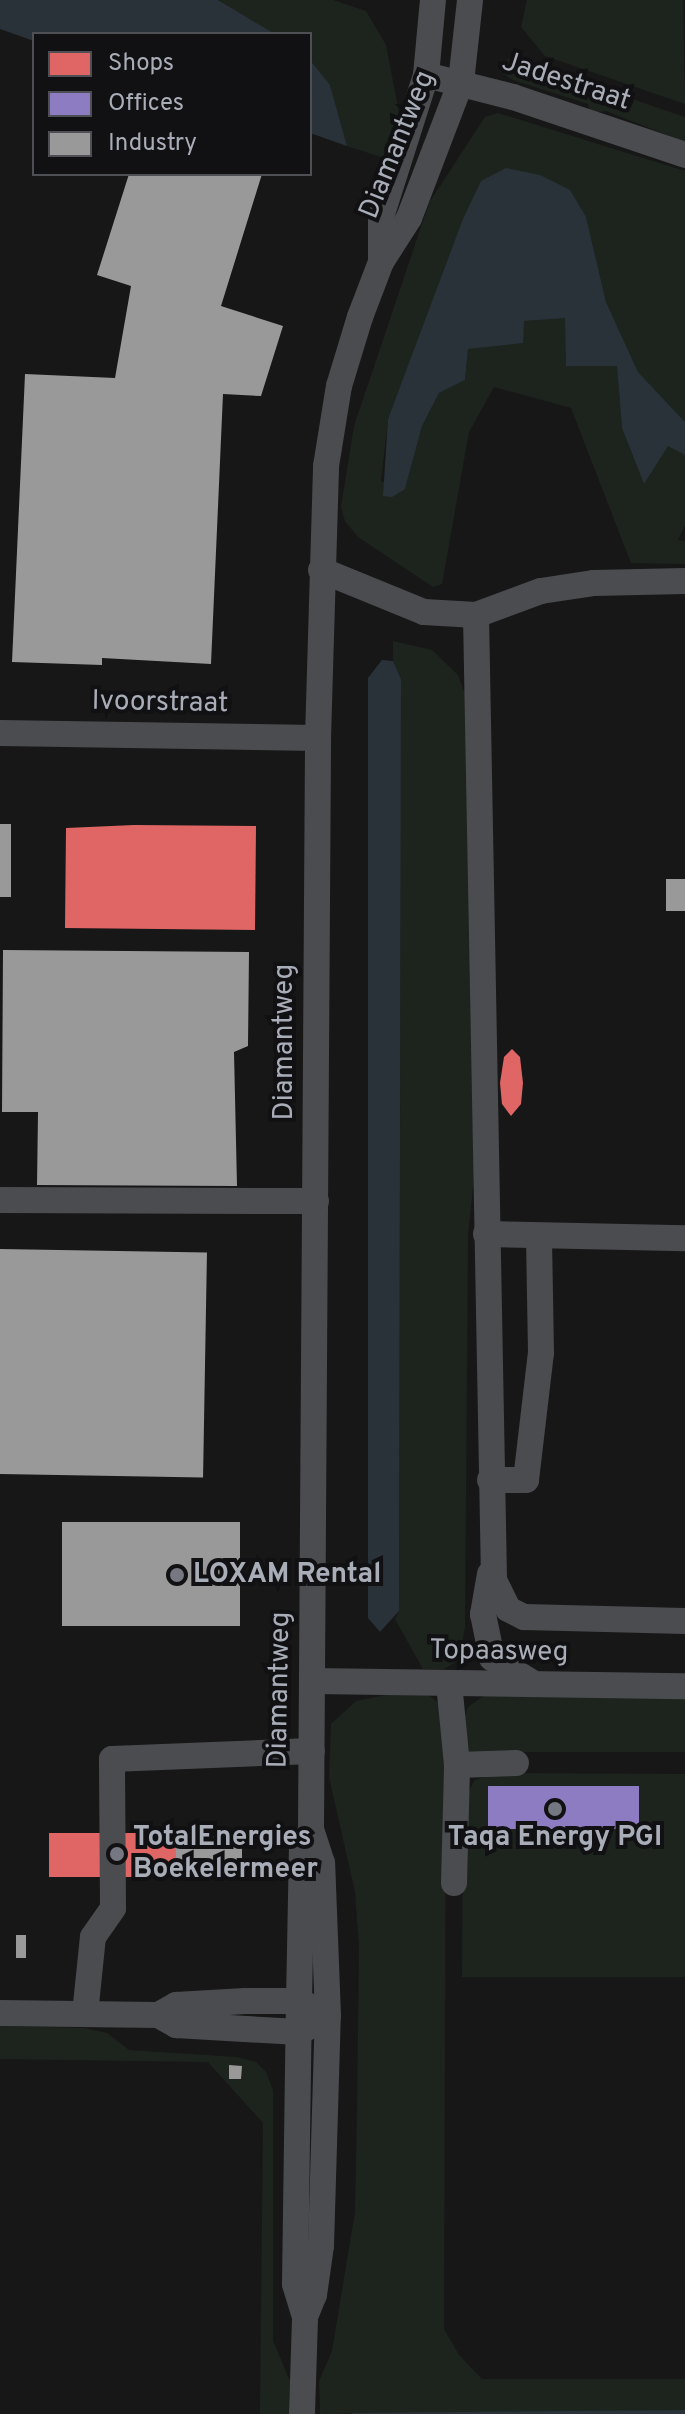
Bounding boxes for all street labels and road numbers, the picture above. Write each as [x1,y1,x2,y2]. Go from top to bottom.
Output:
street label: Jadestraat [497,45,635,119]
street label: Diamantweg [353,66,443,224]
street label: Ivoorstraat [91,685,229,721]
street label: Diamantweg [268,964,302,1120]
street label: Diamantweg [262,1611,298,1769]
street label: Topaasweg [429,1634,569,1670]

